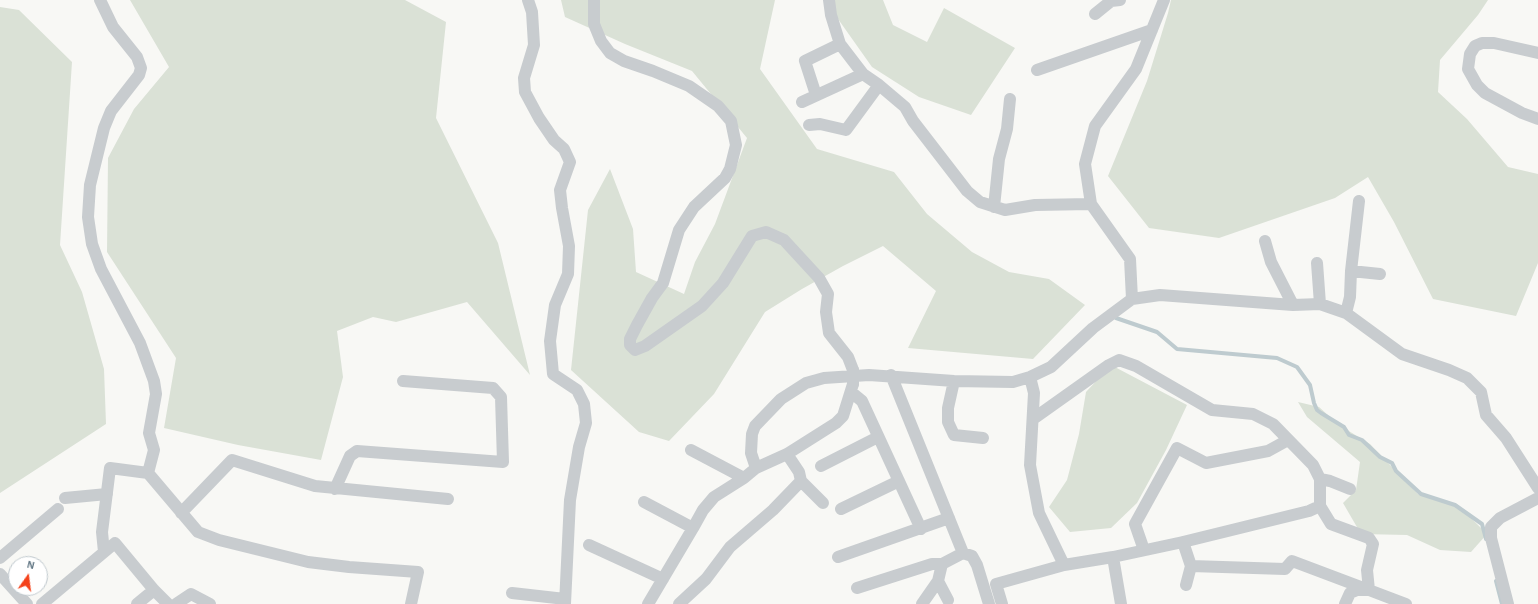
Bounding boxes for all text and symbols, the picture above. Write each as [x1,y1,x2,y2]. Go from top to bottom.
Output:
north arrow [8,556,48,596]
text: N [26,559,36,571]

